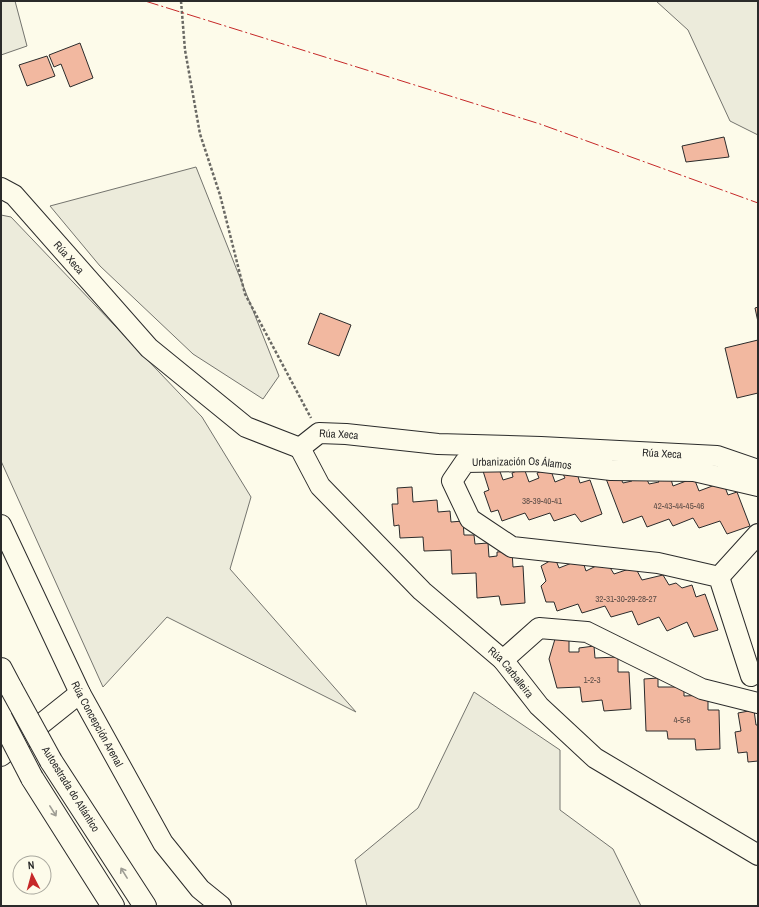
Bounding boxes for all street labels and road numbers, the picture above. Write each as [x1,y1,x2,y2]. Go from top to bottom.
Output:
street label: Rúa Xeca [51,238,87,277]
street label: Rúa Xeca [319,426,359,442]
street label: Rúa Xeca [642,445,682,461]
street label: Urbanización Os Álamos [472,454,573,472]
street label: Rúa Carballeira [485,643,537,700]
street label: Rúa Concepción Arenal [68,679,126,769]
street label: Autoestrada do Atlántico [38,743,103,834]

